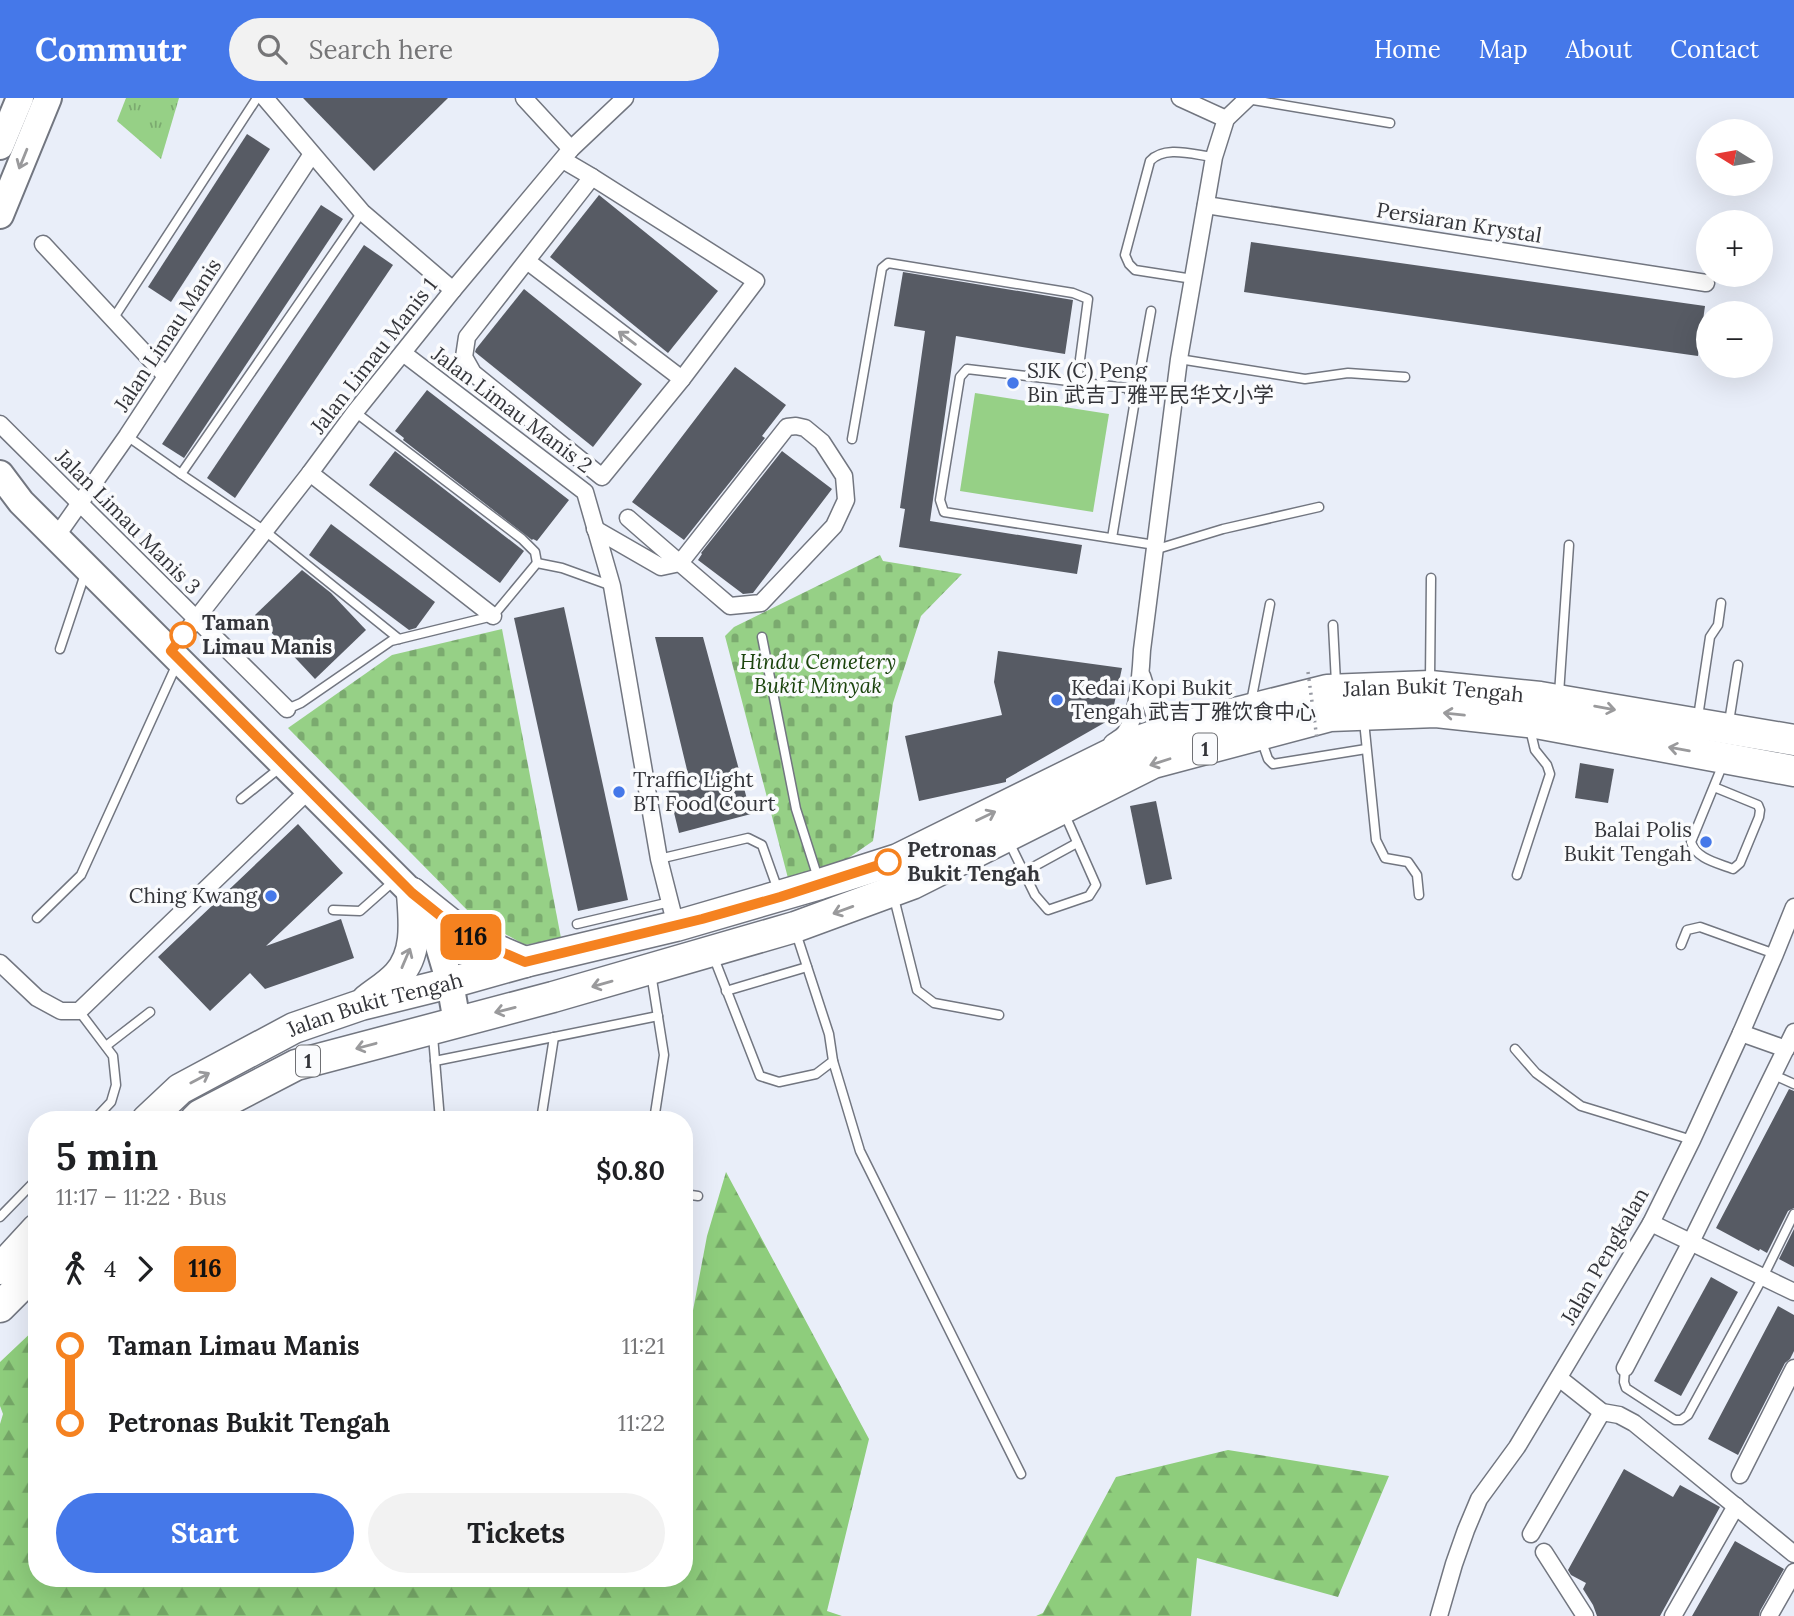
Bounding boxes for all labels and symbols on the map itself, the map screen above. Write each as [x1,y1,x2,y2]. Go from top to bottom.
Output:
north arrow [1696,119,1773,196]
one-way arrow [16,148,29,169]
street label: Persiaran Krystal [1375,196,1544,249]
street label: Jalan Limau Manis [107,253,227,417]
street label: Jalan Limau Manis 1 [304,272,443,440]
one-way arrow [619,330,637,345]
street label: Jalan Limau Manis 2 [426,340,598,479]
place label: SJK (C) Peng Bin 武吉丁雅平民华文小学 [1027,357,1274,408]
marker: SJK (C) Peng Bin 武吉丁雅平民华文小学 [1005,375,1021,391]
street label: Jalan Limau Manis 3 [49,443,207,600]
place label: Taman Limau Manis [202,609,332,660]
marker: Taman Limau Manis [170,622,196,648]
park label: Hindu Cemetery Bukit Minyak [740,648,896,699]
street label: Jalan Bukit Tengah [1341,672,1525,708]
place label: Kedai Kopi Bukit Tengah 武吉丁雅饮食中心 [1071,674,1316,725]
marker: Kedai Kopi Bukit Tengah 武吉丁雅饮食中心 [1049,692,1065,708]
one-way arrow [1593,702,1616,715]
one-way arrow [1443,707,1466,720]
road number: 1 [1193,734,1217,764]
one-way arrow [1668,742,1691,755]
one-way arrow [1149,757,1171,769]
place label: Traffic Light BT Food Court [633,766,776,817]
marker: Traffic Light BT Food Court [611,784,627,800]
one-way arrow [975,809,996,822]
place label: Balai Polis Bukit Tengah [1564,816,1692,867]
marker: Balai Polis Bukit Tengah [1698,834,1714,850]
place label: Petronas Bukit Tengah [907,836,1040,887]
marker: Petronas Bukit Tengah [875,849,901,875]
place label: Ching Kwang [129,882,257,909]
marker: Ching Kwang [263,888,279,904]
one-way arrow [832,904,854,917]
line badge: 116 [431,914,511,960]
one-way arrow [401,948,414,969]
street label: Jalan Bukit Tengah [281,966,466,1043]
one-way arrow [591,978,613,991]
one-way arrow [494,1004,517,1017]
one-way arrow [355,1040,378,1053]
road number: 1 [296,1046,320,1077]
one-way arrow [189,1071,210,1084]
street label: Jalan Pengkalan [1554,1182,1655,1330]

